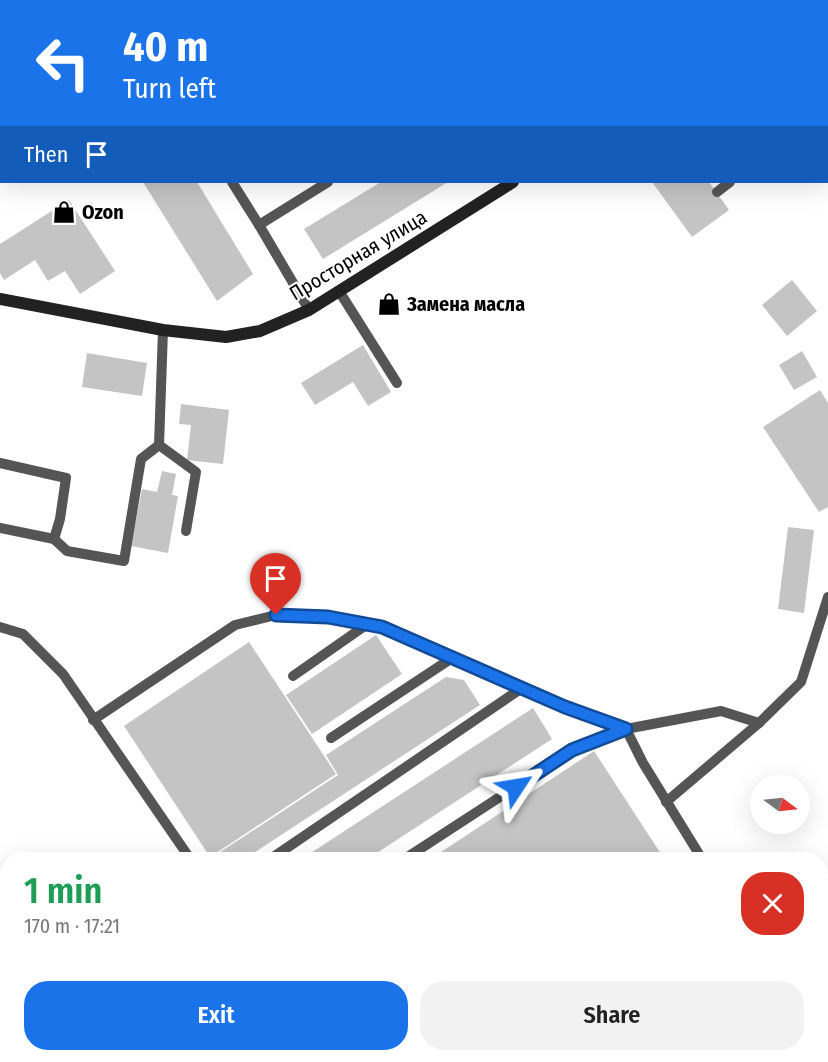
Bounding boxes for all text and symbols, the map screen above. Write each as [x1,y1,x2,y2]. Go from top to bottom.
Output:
text: 40 m [123,22,208,72]
icon: left [24,24,102,102]
text: Turn left [123,73,216,105]
icon: arrive [80,138,113,171]
text: Then [24,141,68,168]
shop icon: Ozon [51,199,77,225]
place label: Ozon [82,200,124,224]
street label: Просторная улица [285,205,431,305]
shop icon: Замена масла [376,291,402,317]
place label: Замена масла [406,292,525,316]
pin [250,553,301,615]
icon: arrive [259,562,292,595]
position arrow [484,755,548,819]
north arrow [750,774,810,834]
map controls [750,774,810,834]
text: 1 min [24,869,102,913]
button: close [741,872,804,935]
text: 170 m · 17:21 [24,914,120,938]
button: Exit [24,981,408,1050]
button: Share [420,981,804,1050]

